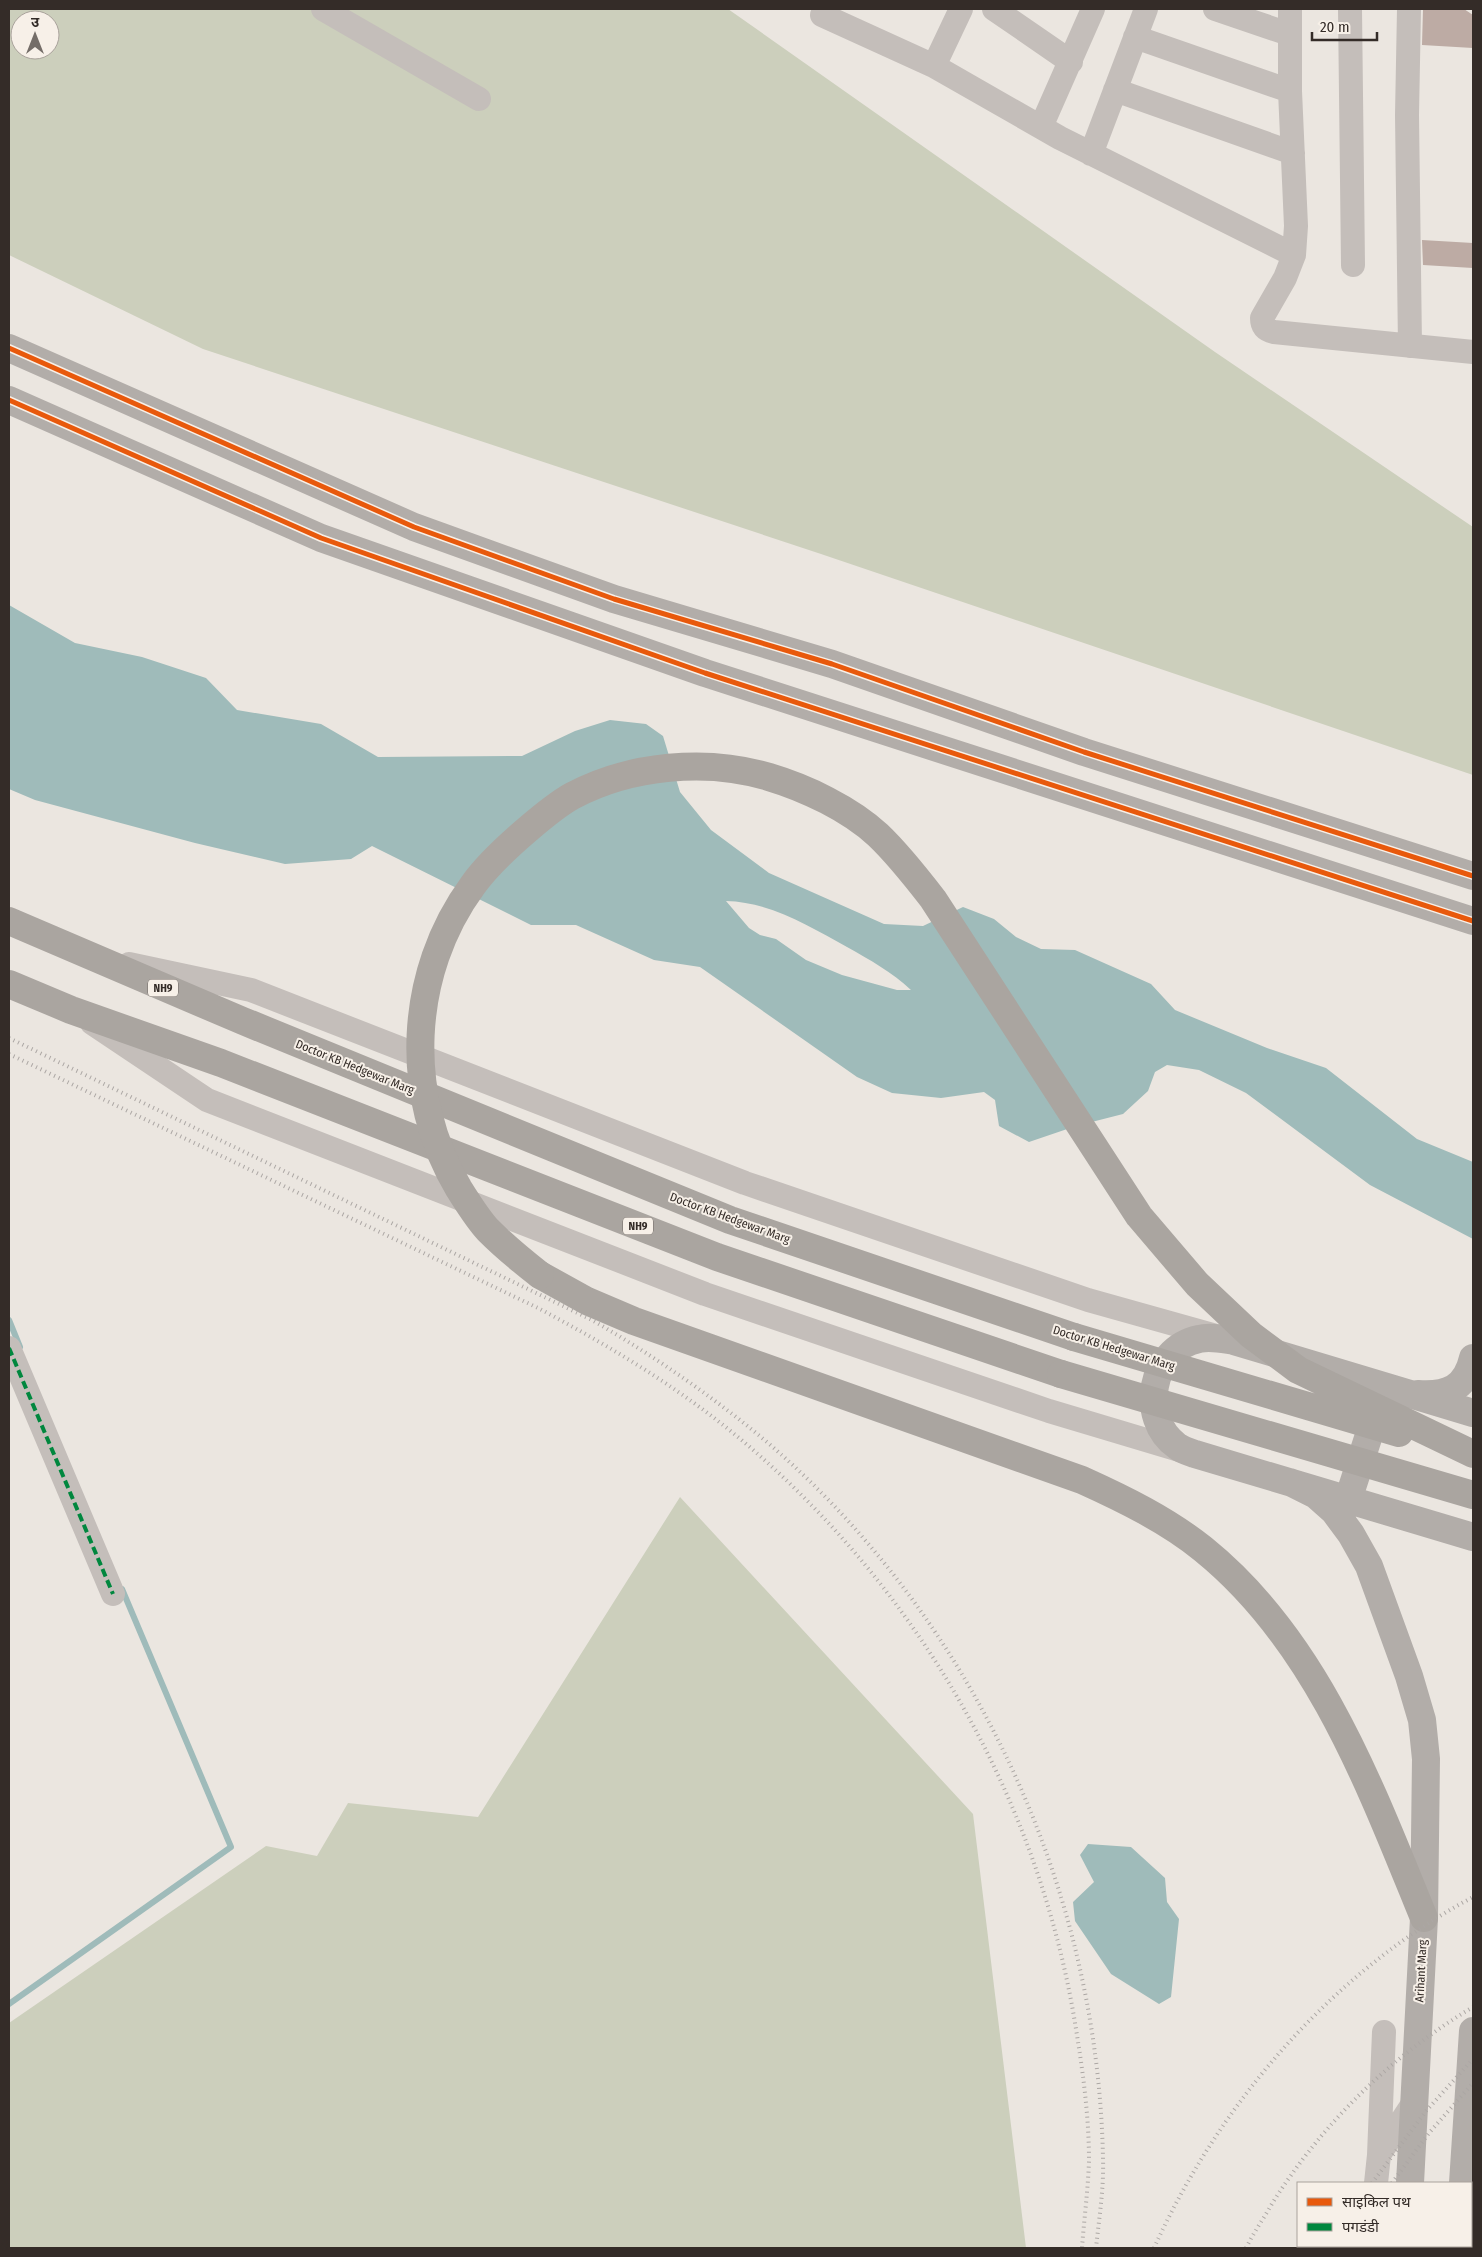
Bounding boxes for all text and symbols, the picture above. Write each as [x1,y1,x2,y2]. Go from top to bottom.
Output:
north arrow [10,10,60,60]
scale bar [1312,10,1377,42]
text: उ [31,14,40,31]
text: 20 m [1320,18,1350,36]
road number: NH9 [148,980,178,996]
street label: Doctor KB Hedgewar Marg [294,1037,417,1097]
street label: Doctor KB Hedgewar Marg [668,1190,792,1246]
road number: NH9 [623,1218,653,1234]
street label: Doctor KB Hedgewar Marg [1051,1323,1177,1373]
street label: Arihant Marg [1412,1939,1430,2003]
legend [1297,2182,1472,2247]
text: साइकिल पथ [1342,2193,1411,2211]
text: पगडंडी [1342,2218,1380,2236]

